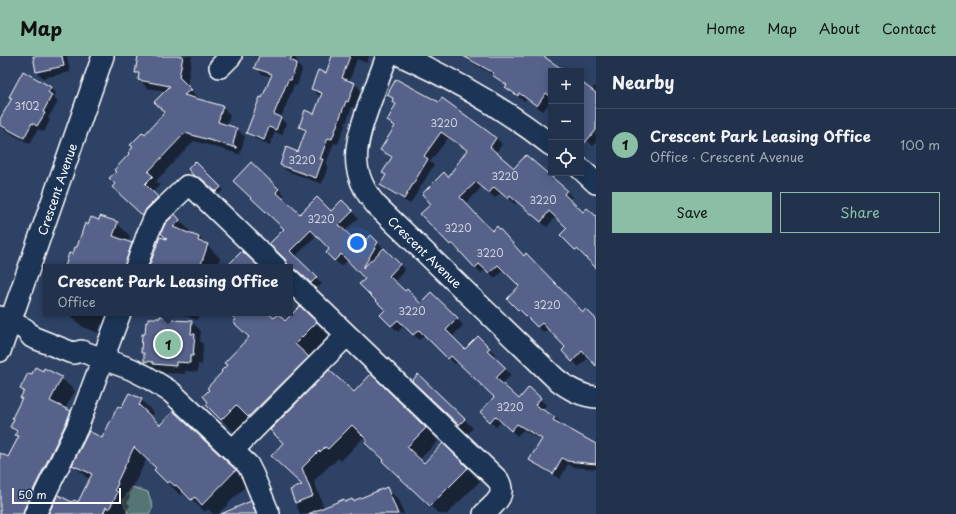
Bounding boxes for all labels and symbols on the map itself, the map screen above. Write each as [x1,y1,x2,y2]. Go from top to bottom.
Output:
house number: 3102 [14,98,40,113]
house number: 3220 [431,115,457,130]
street label: Crescent Avenue [33,140,81,238]
house number: 3220 [289,152,315,167]
house number: 3220 [492,168,518,183]
house number: 3220 [530,192,556,207]
house number: 3220 [308,211,334,226]
street label: Crescent Avenue [384,212,466,292]
house number: 3220 [445,220,471,235]
your location [347,233,367,253]
house number: 3220 [477,245,503,260]
house number: 3220 [534,297,560,312]
house number: 3220 [399,303,425,318]
pin: 1 [155,329,181,359]
house number: 3220 [497,399,523,414]
scale bar [12,486,121,505]

